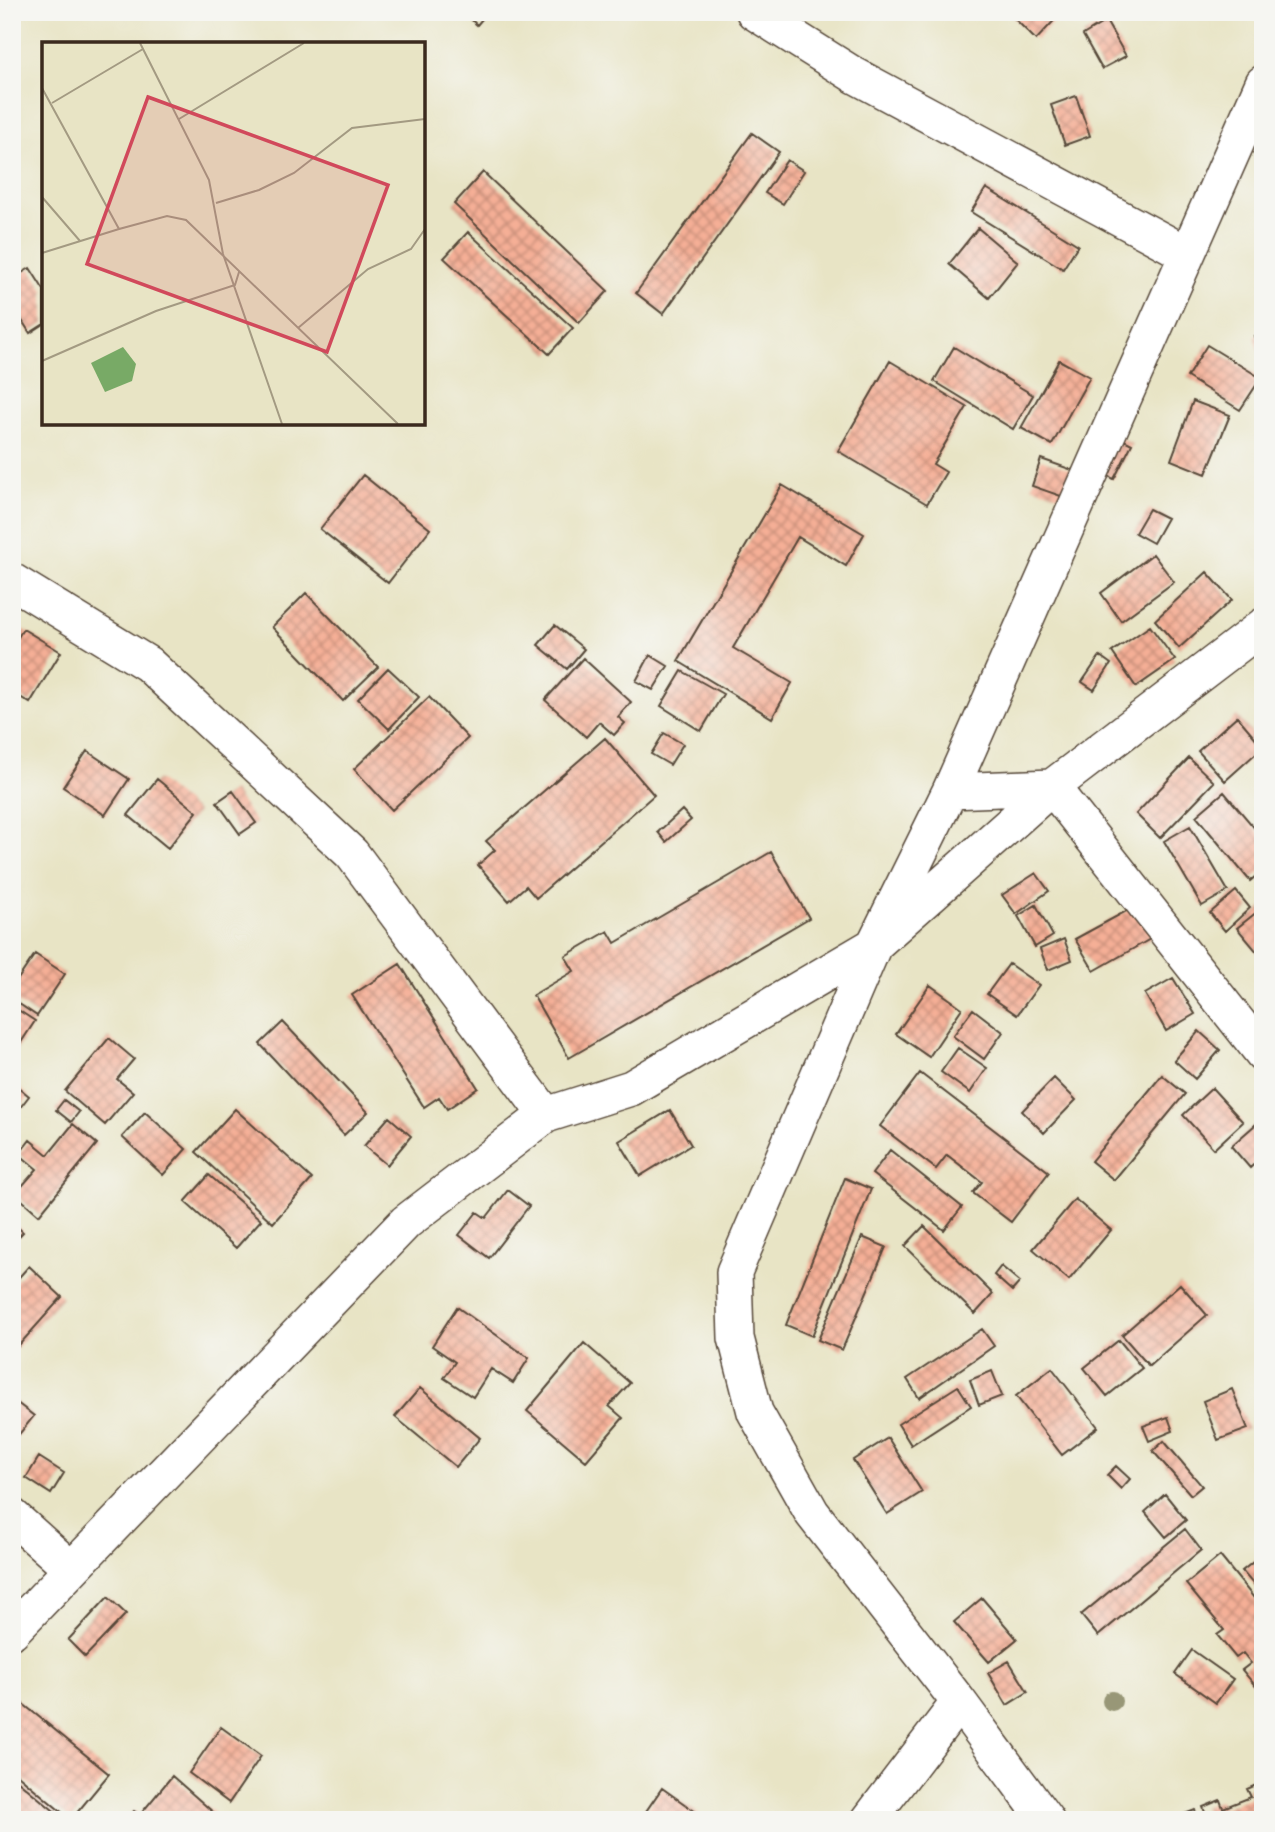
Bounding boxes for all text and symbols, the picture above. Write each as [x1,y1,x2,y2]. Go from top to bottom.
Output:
inset map [42,42,425,425]

